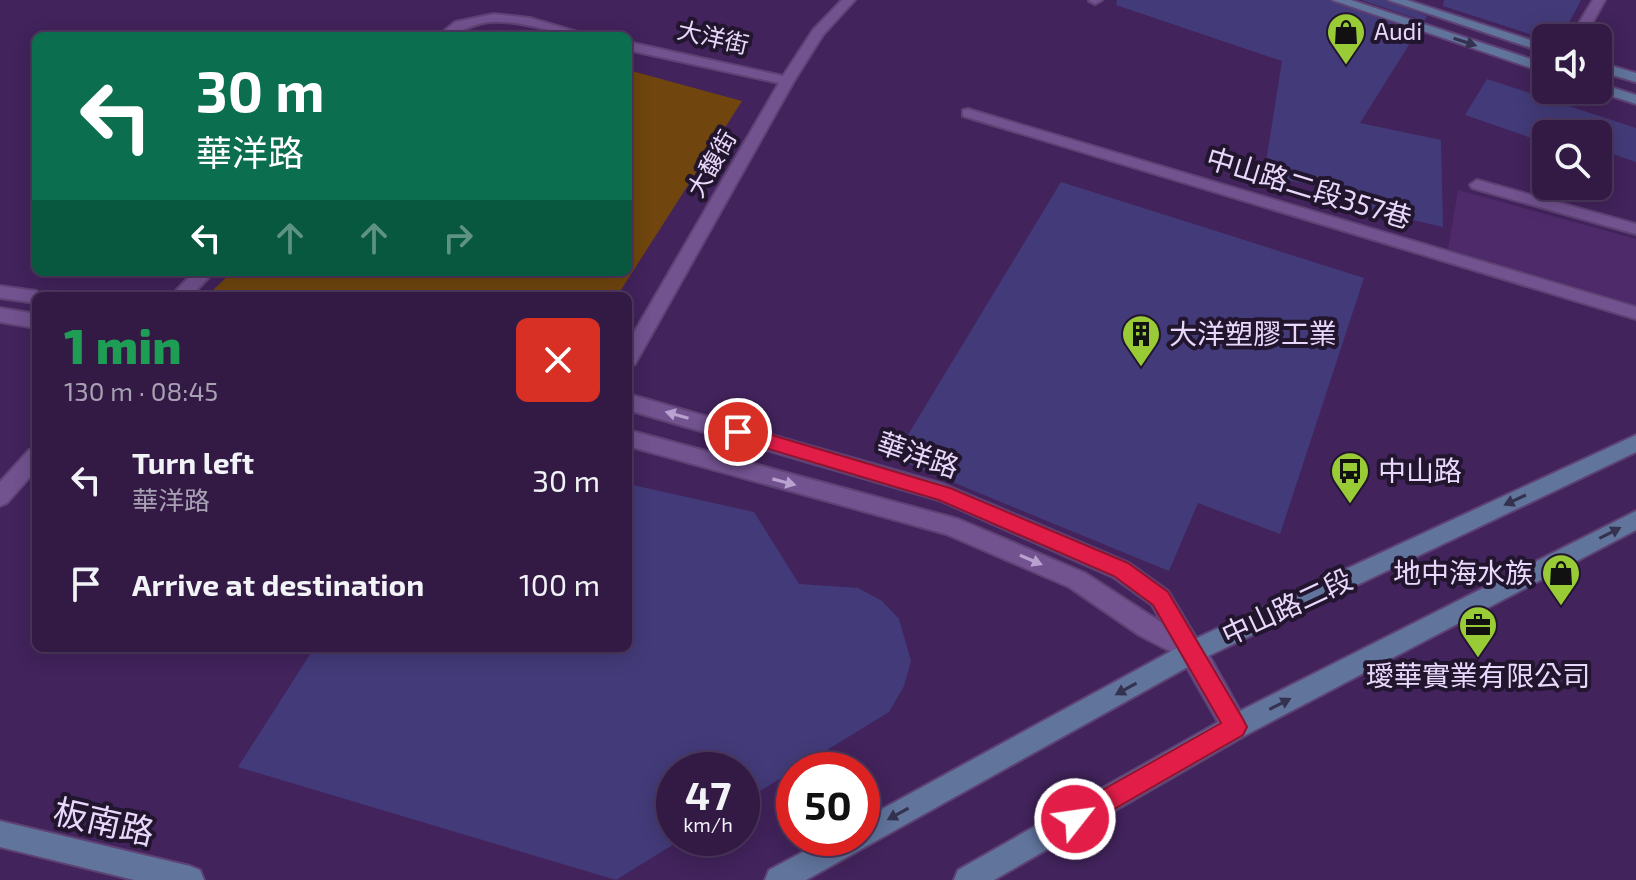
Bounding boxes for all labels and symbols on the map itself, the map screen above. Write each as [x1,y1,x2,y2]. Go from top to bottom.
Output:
shop icon: Audi [1325,11,1367,66]
street label: 大洋街 [675,14,752,59]
place label: Audi [1374,16,1422,45]
one-way arrow [1454,37,1478,49]
street label: 大馥街 [680,125,741,202]
street label: 中山路二段357巷 [1203,140,1416,234]
building icon: 大洋塑膠工業 [1120,313,1162,368]
place label: 大洋塑膠工業 [1169,316,1337,350]
pin [704,398,772,466]
one-way arrow [665,409,690,421]
street label: 華洋路 [873,424,964,484]
bus stop icon: 中山路 [1329,450,1371,505]
place label: 中山路 [1378,453,1462,487]
one-way arrow [772,476,797,488]
one-way arrow [1503,493,1527,507]
one-way arrow [1599,527,1622,540]
shop icon: 地中海水族 [1540,552,1582,607]
one-way arrow [1019,554,1043,567]
place label: 地中海水族 [1393,555,1533,589]
street label: 中山路二段 [1216,561,1357,651]
office icon: 璦華實業有限公司 [1457,604,1499,659]
place label: 璦華實業有限公司 [1366,658,1590,692]
one-way arrow [1115,681,1137,695]
one-way arrow [1268,697,1291,710]
speed limit sign: 50 [776,752,880,856]
position arrow [1033,777,1117,861]
street label: 板南路 [50,789,159,852]
one-way arrow [887,808,910,821]

